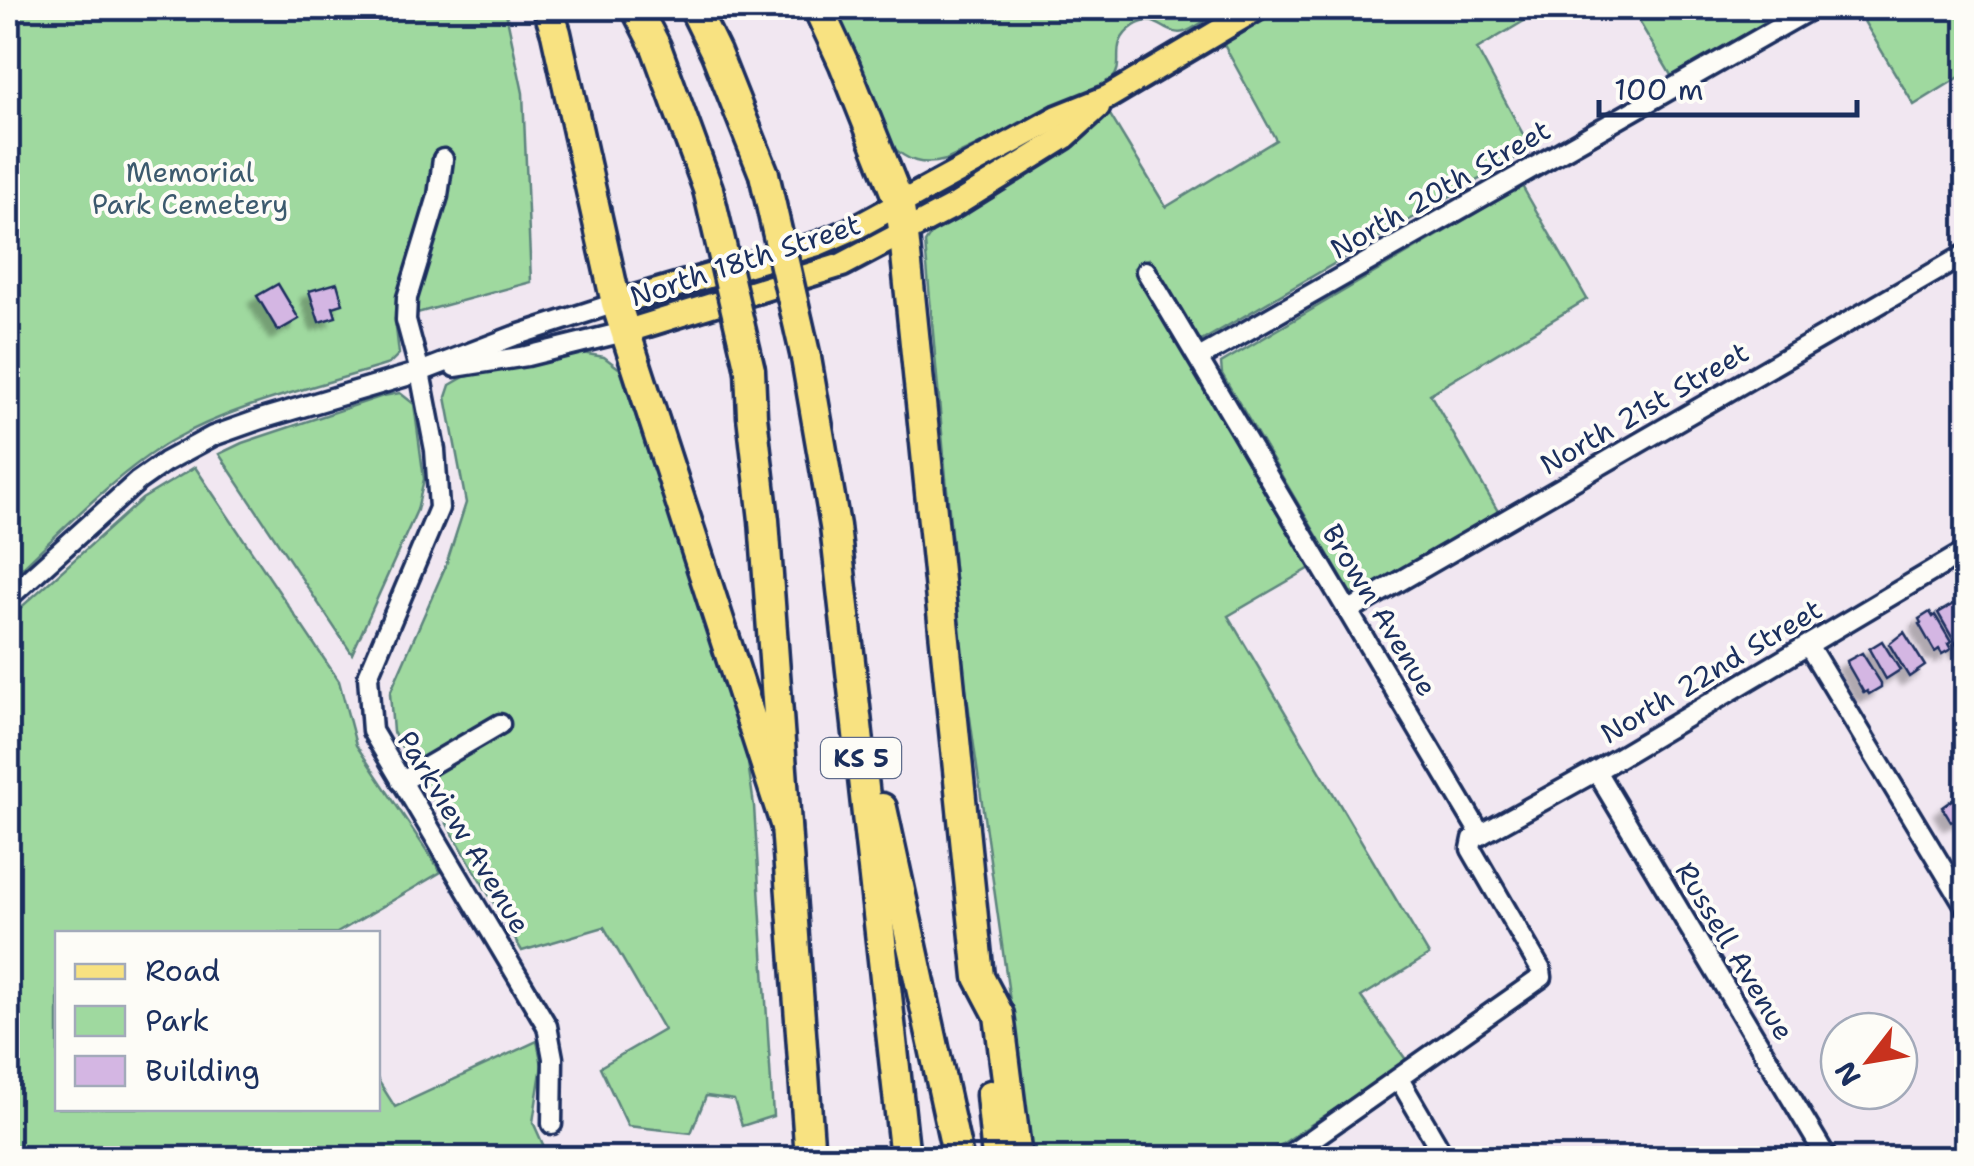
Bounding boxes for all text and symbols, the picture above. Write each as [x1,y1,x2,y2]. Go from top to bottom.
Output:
scale bar [1599,55,1856,117]
text: 100 m [1614,69,1704,110]
street label: North 20th Street [1323,110,1557,268]
park label: Memorial Park Cemetery [92,153,288,223]
street label: North 18th Street [625,205,865,315]
street label: North 21st Street [1533,333,1755,483]
street label: Brown Avenue [1314,517,1446,703]
street label: North 22nd Street [1593,590,1829,752]
street label: Parkview Avenue [388,724,540,940]
road number: KS 5 [821,738,901,778]
street label: Russell Avenue [1667,855,1803,1047]
legend [55,931,380,1111]
text: Road [145,950,220,991]
text: Park [145,1000,209,1041]
north arrow [1819,1011,1919,1111]
text: Building [145,1050,260,1091]
text: N [1826,1055,1870,1093]

